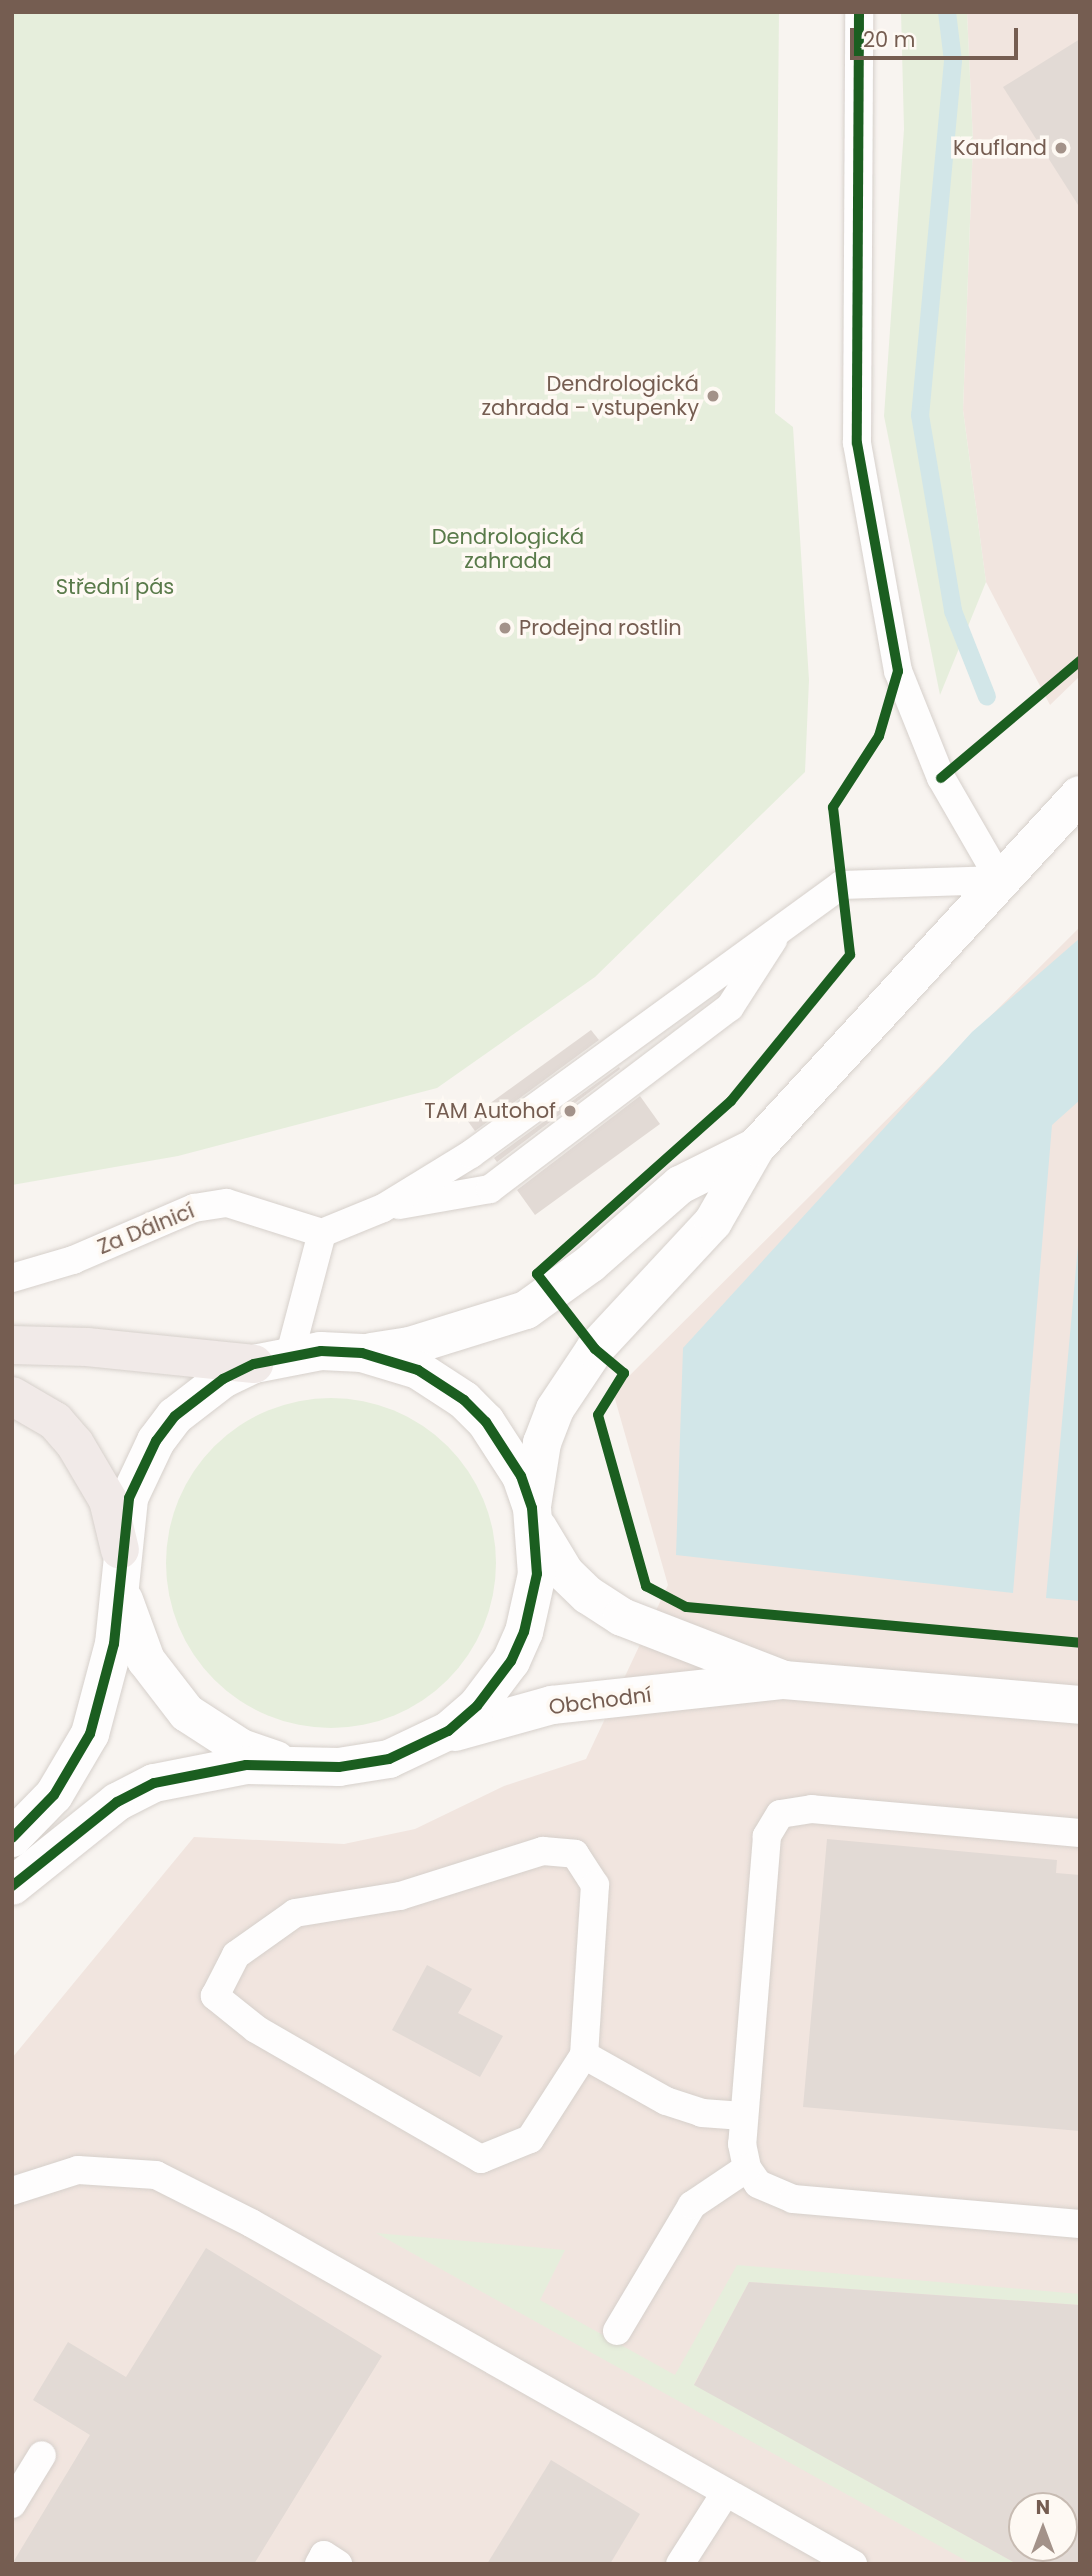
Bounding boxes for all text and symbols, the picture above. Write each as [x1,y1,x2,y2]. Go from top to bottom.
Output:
scale bar [854,14,1022,58]
text: 20 m [863,25,916,54]
place label: Kaufland [953,135,1047,161]
marker: Kaufland [1053,140,1069,156]
place label: Dendrologická zahrada - vstupenky [481,371,699,421]
marker: Dendrologická zahrada - vstupenky [705,388,721,404]
park label: Dendrologická zahrada [432,524,584,574]
park label: Střední pás [56,574,174,600]
place label: Prodejna rostlin [519,615,682,641]
marker: Prodejna rostlin [497,620,513,636]
place label: TAM Autohof [424,1098,556,1124]
marker: TAM Autohof [562,1103,578,1119]
street label: Za Dálnicí [94,1198,198,1260]
street label: Obchodní [547,1682,653,1720]
north arrow [1008,2492,1078,2562]
text: N [1036,2494,1050,2521]

